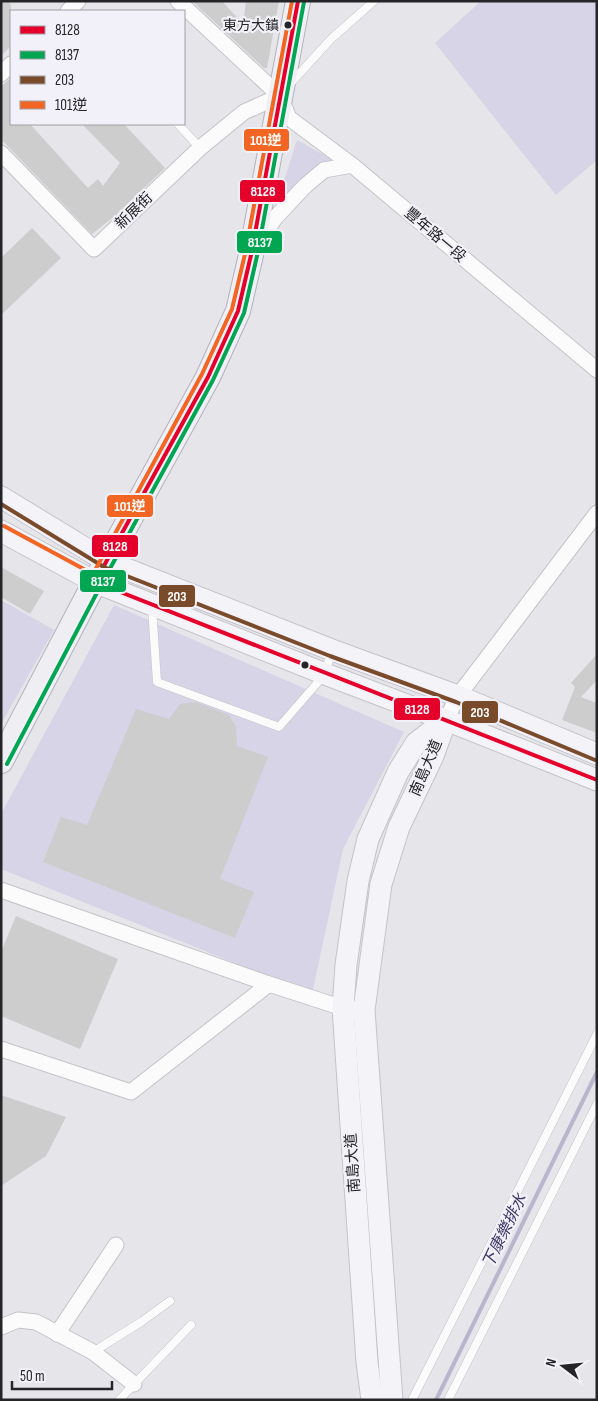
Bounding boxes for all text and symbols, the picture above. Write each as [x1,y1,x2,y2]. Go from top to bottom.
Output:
legend [10,10,185,125]
place label: 東方大鎮 [223,17,279,34]
marker: 東方大鎮 [283,20,293,30]
text: 8128 [55,21,80,40]
text: 8137 [55,46,79,65]
text: 203 [55,71,74,90]
text: 101逆 [55,96,87,115]
line badge: 101逆 [243,128,290,152]
text: 101逆 [250,132,282,149]
line badge: 8128 [239,179,286,203]
text: 8128 [251,183,276,200]
street label: 新展街 [111,189,157,233]
street label: 豐年路一段 [400,204,470,266]
line badge: 8137 [236,230,283,254]
text: 8137 [248,234,273,251]
line badge: 101逆 [106,494,154,518]
text: 101逆 [114,498,146,515]
line badge: 8128 [91,534,139,558]
text: 8128 [103,538,128,555]
line badge: 8137 [79,569,127,593]
text: 8137 [91,573,116,590]
line badge: 203 [158,584,196,608]
text: 203 [167,588,187,605]
unlabelled marker [300,660,310,670]
line badge: 8128 [393,697,441,721]
line badge: 203 [461,700,499,724]
text: 8128 [405,701,430,718]
text: 203 [470,704,490,721]
street label: 南島大道 [406,737,446,799]
street label: 南島大道 [341,1132,365,1194]
water label: 下康樂排水 [479,1190,532,1271]
north arrow [538,1341,588,1391]
text: N [542,1357,560,1368]
scale bar [12,1358,112,1390]
text: 50 m [20,1367,45,1386]

